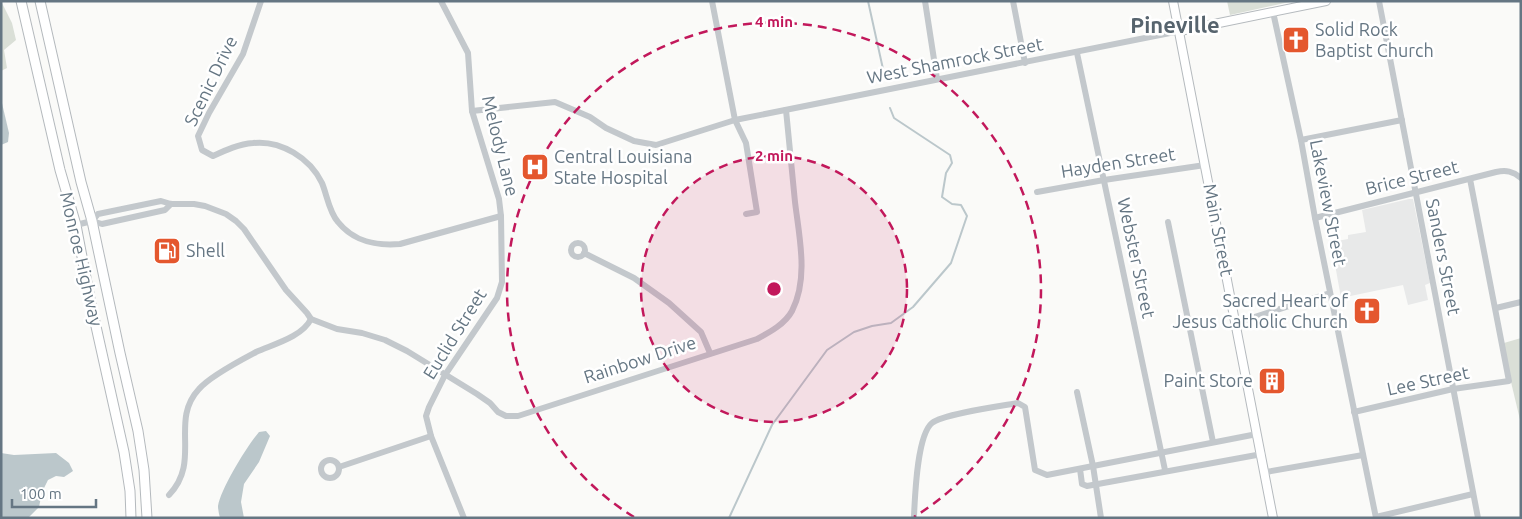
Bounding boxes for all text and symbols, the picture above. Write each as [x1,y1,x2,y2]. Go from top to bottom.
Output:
district label: Pineville [1130,12,1220,37]
text: 4 min [755,13,793,30]
place label: Solid Rock Baptist Church [1315,19,1434,60]
church icon: Solid Rock Baptist Church [1281,25,1311,55]
street label: Scenic Drive [180,32,240,129]
street label: West Shamrock Street [865,33,1045,87]
street label: Melody Lane [479,93,523,198]
street label: Lakeview Street [1307,138,1351,268]
street label: Hayden Street [1059,143,1176,181]
place label: Central Louisiana State Hospital [554,146,693,187]
text: 2 min [755,147,793,164]
hospital icon: Central Louisiana State Hospital [520,152,550,182]
street label: Brice Street [1363,156,1460,198]
street label: Main Street [1200,182,1238,278]
street label: Monroe Highway [57,190,107,328]
street label: Webster Street [1114,196,1160,320]
street label: Sanders Street [1423,197,1465,317]
fuel station icon: Shell [152,236,182,266]
place label: Shell [186,240,225,260]
centre of rings [765,280,783,298]
street label: Euclid Street [418,285,490,382]
place label: Sacred Heart of Jesus Catholic Church [1172,290,1348,331]
church icon: Sacred Heart of Jesus Catholic Church [1352,296,1382,326]
street label: Rainbow Drive [581,331,698,387]
street label: Lee Street [1385,362,1471,398]
building icon: Paint Store [1257,366,1287,396]
place label: Paint Store [1164,370,1253,390]
scale bar [12,476,96,508]
text: 100 m [20,485,62,502]

